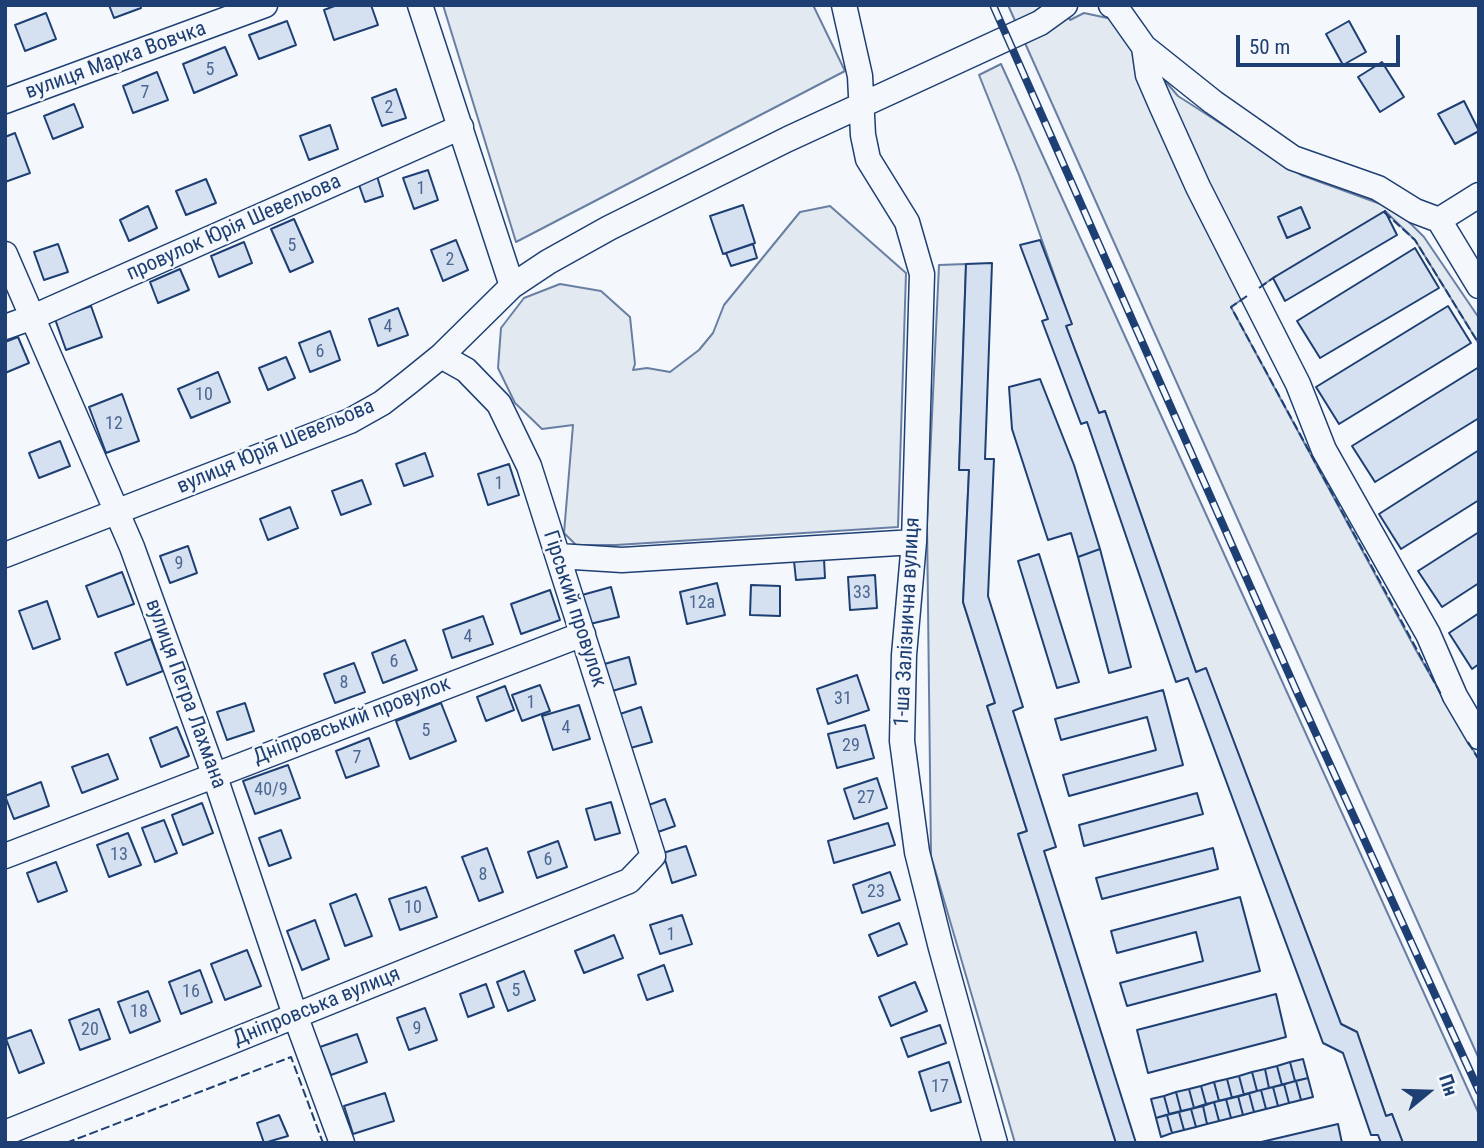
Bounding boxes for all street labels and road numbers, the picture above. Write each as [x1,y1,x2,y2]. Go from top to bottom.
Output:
street label: вулиця Марка Вовчка [22,17,210,105]
street label: провулок Юрія Шевельова [123,169,345,287]
street label: вулиця Юрія Шевельова [174,394,378,500]
street label: 1-ша Залізнична вулиця [890,517,926,727]
street label: Гірський провулок [537,527,611,691]
street label: вулиця Петра Лахмана [139,596,231,792]
street label: Дніпровський провулок [250,672,454,770]
street label: Дніпровська вулиця [230,962,404,1052]

